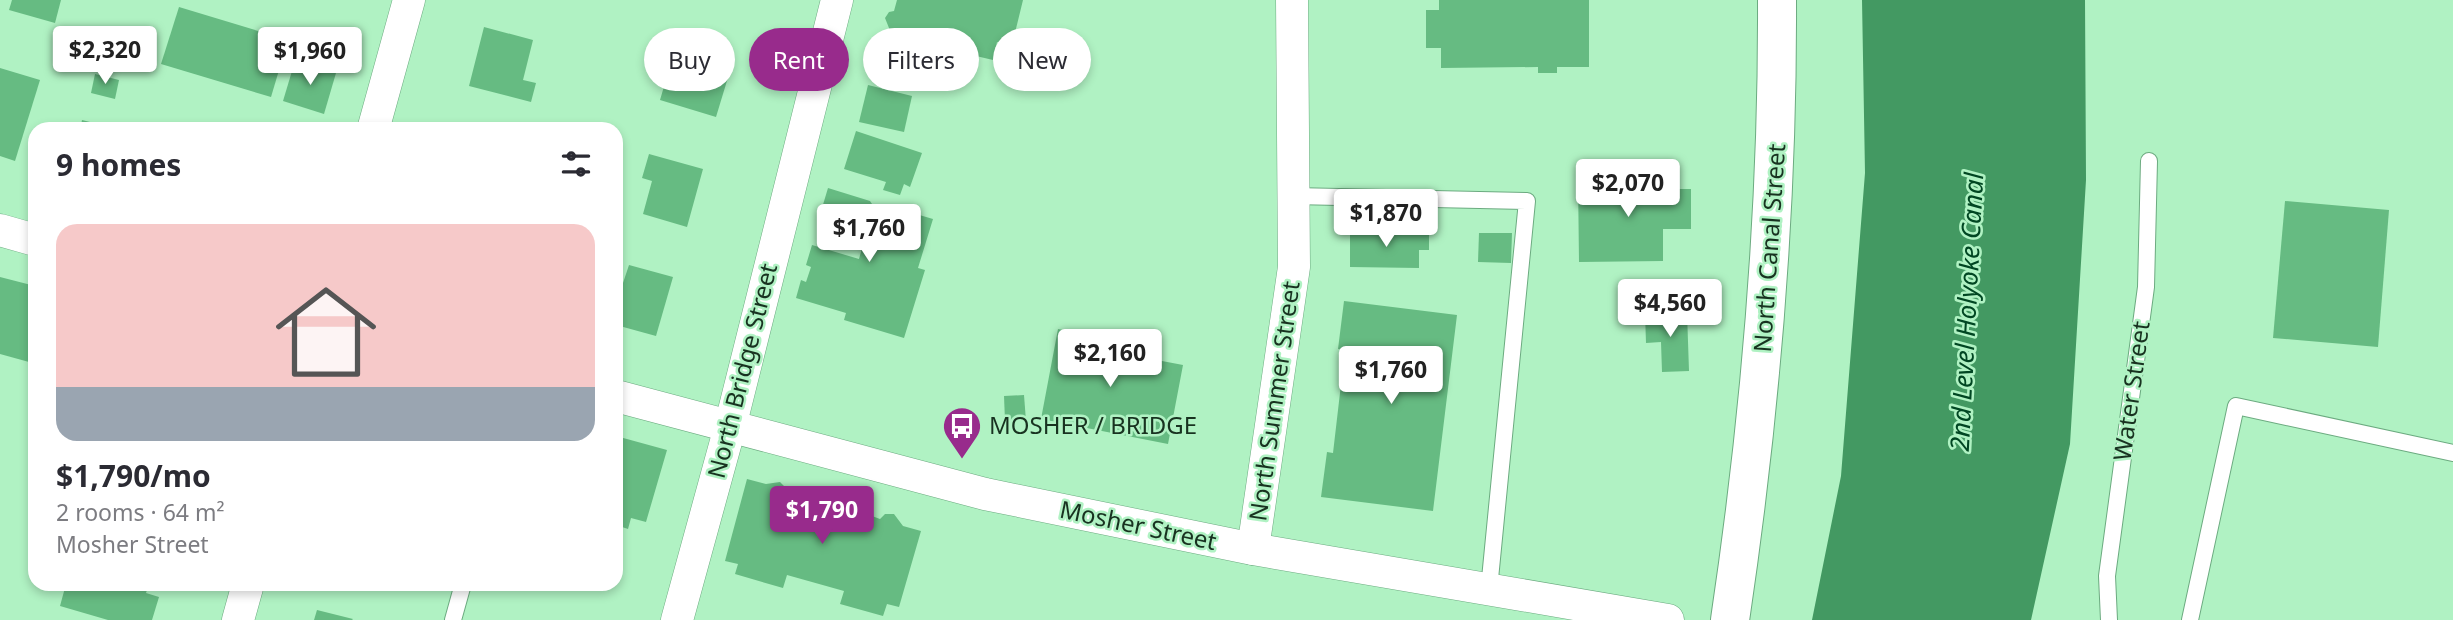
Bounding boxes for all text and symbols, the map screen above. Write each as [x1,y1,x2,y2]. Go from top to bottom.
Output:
pin: $2,320 [48,27,162,86]
pin: $1,960 [253,28,367,87]
chip: Buy [644,28,735,91]
chip: Rent [749,28,849,91]
chip: Filters [863,28,979,91]
chip: New [993,28,1091,91]
text: $2,320 [69,33,141,65]
text: $1,960 [274,34,346,66]
street label: North Canal Street [1745,142,1792,353]
text: 9 homes [56,144,181,185]
icon: filters [557,145,595,183]
pin: $2,070 [1571,160,1685,219]
text: $2,070 [1592,166,1664,198]
water label: 2nd Level Holyoke Canal [1941,170,1991,452]
pin: $1,870 [1329,190,1443,249]
text: $1,870 [1350,196,1422,228]
pin: $1,760 [812,204,926,264]
text: $1,760 [833,211,905,243]
street label: North Bridge Street [699,259,784,482]
icon: home [263,269,389,395]
street label: North Summer Street [1240,278,1307,523]
pin: $4,560 [1613,280,1727,339]
text: $4,560 [1634,286,1706,318]
street label: Water Street [2104,319,2157,463]
pin: $2,160 [1053,330,1167,389]
text: $2,160 [1074,336,1146,368]
pin: $1,760 [1334,346,1448,406]
text: $1,760 [1355,353,1427,385]
bus stop icon: MOSHER / BRIDGE [941,405,983,460]
place label: MOSHER / BRIDGE [989,408,1197,441]
text: $1,790/mo [56,455,211,496]
pin: $1,790 [765,486,879,546]
street label: Mosher Street [1057,492,1220,557]
text: $1,790 [786,493,858,525]
text: 2 rooms · 64 m² [56,496,225,528]
text: Mosher Street [56,528,209,560]

